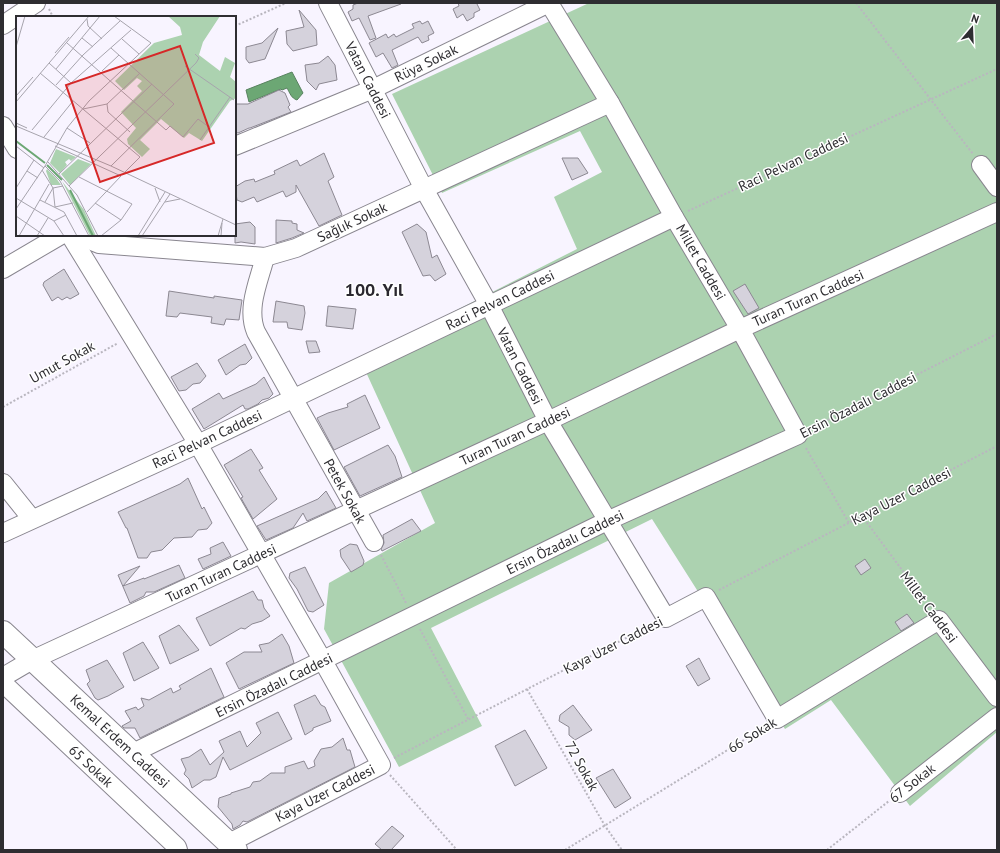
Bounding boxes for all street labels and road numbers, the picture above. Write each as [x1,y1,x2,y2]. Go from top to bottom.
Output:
street label: Vatan Caddesi [341,38,395,121]
street label: Rüya Sokak [391,40,461,86]
street label: Raci Pelvan Caddesi [735,129,851,195]
street label: Sağlık Sokak [314,198,390,246]
street label: Millet Caddesi [672,221,730,303]
street label: Turan Turan Caddesi [750,265,866,331]
street label: Raci Pelvan Caddesi [443,266,557,334]
street label: Vatan Caddesi [493,324,547,407]
street label: Umut Sokak [26,337,98,387]
street label: Ersin Özadalı Caddesi [797,368,919,442]
street label: Turan Turan Caddesi [457,402,573,470]
street label: Raci Pelvan Caddesi [149,406,265,472]
street label: Petek Sokak [320,455,370,527]
street label: Kaya Uzer Caddesi [848,463,954,529]
street label: Ersin Özadalı Caddesi [503,506,627,578]
street label: Turan Turan Caddesi [163,539,279,607]
street label: Millet Caddesi [896,568,962,646]
street label: Kaya Uzer Caddesi [560,612,666,678]
street label: Ersin Özadalı Caddesi [212,649,336,721]
street label: Kemal Erdem Caddesi [66,690,174,792]
street label: 66 Sokak [724,713,780,757]
street label: 72 Sokak [561,738,603,794]
street label: 65 Sokak [65,741,117,791]
street label: 67 Sokak [885,759,939,807]
street label: Kaya Uzer Caddesi [272,760,378,826]

